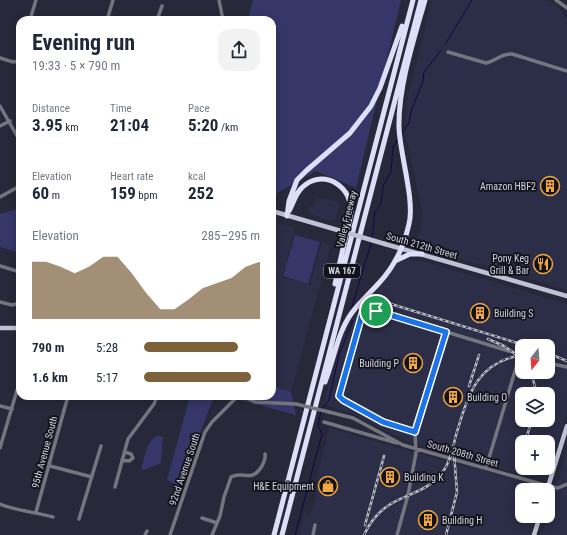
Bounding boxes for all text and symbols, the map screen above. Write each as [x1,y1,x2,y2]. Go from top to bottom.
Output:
button: share [218,29,260,71]
text: Evening run [32,30,135,55]
text: 19:33 · 5 × 790 m [32,58,120,73]
text: Distance [32,102,70,115]
text: Time [110,102,132,115]
text: Pace [188,102,210,115]
text: 3.95 [32,115,63,135]
text: 21:04 [110,115,149,135]
text: 5:20 [188,115,218,135]
text: km [63,121,78,134]
text: /km [218,121,238,134]
text: Elevation [32,170,72,183]
text: Heart rate [110,170,153,183]
text: kcal [188,170,206,183]
building icon: Amazon HBF2 [539,175,561,197]
place label: Amazon HBF2 [480,181,536,192]
text: 60 [32,183,49,203]
text: 159 [110,183,136,203]
text: 252 [188,183,214,203]
text: m [49,189,60,202]
text: bpm [136,189,157,202]
street label: Valley Freeway [334,190,359,249]
text: Elevation [32,228,79,243]
text: 285–295 m [201,228,260,243]
street label: South 212th Street [385,230,459,261]
place label: Pony Keg Grill & Bar [490,253,529,276]
restaurant icon: Pony Keg Grill & Bar [532,253,554,275]
road number: WA 167 [324,264,360,278]
pin [359,294,393,328]
icon: arrive [365,300,387,322]
building icon: Building S [469,302,491,324]
place label: Building S [494,308,533,319]
north arrow [515,339,555,379]
map controls [515,339,555,523]
text: 790 m [32,340,64,355]
text: 5:28 [96,340,118,355]
building icon: Building P [402,352,424,374]
place label: Building P [359,358,399,369]
text: 1.6 km [32,370,68,385]
text: 5:17 [96,370,118,385]
building icon: Building O [442,386,464,408]
button: layers [515,387,555,427]
place label: Building O [467,392,507,403]
street label: 95th Avenue South [30,415,59,489]
street label: 92nd Avenue South [167,431,202,507]
button: + [515,435,555,475]
street label: South 208th Street [426,438,500,469]
building icon: Building K [379,466,401,488]
place label: Building K [404,472,444,483]
shop icon: H&E Equipment [317,475,339,497]
place label: H&E Equipment [253,481,314,492]
button: − [515,483,555,523]
building icon: Building H [417,509,439,531]
place label: Building H [442,515,482,526]

